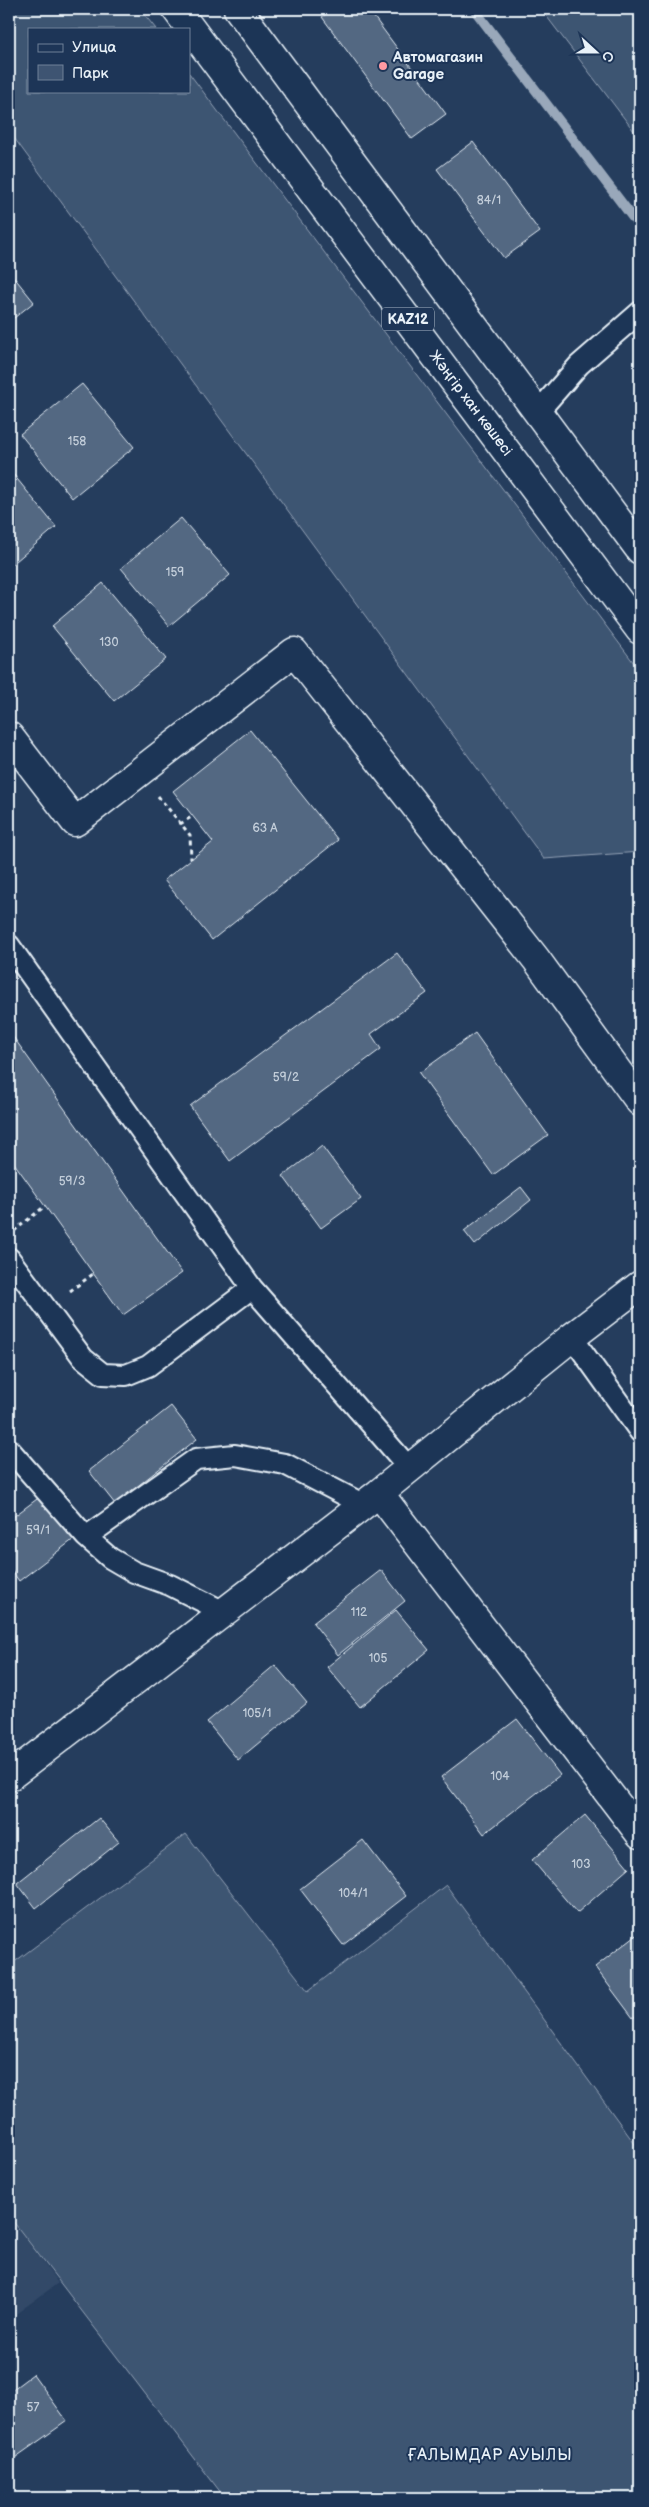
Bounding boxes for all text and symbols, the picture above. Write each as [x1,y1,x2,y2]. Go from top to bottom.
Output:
legend [28,28,190,92]
north arrow [572,28,622,78]
text: Улица [72,38,117,57]
place label: Автомагазин Garage [392,48,483,84]
text: С [598,49,617,64]
marker: Автомагазин Garage [377,60,389,72]
text: Парк [72,64,109,83]
house number: 84/1 [477,193,501,208]
road number: KAZ12 [382,308,434,330]
street label: Жәңгір хан көшесі [425,347,517,460]
house number: 158 [68,434,86,449]
house number: 159 [166,565,184,580]
house number: 130 [99,635,119,650]
house number: 63 А [252,821,278,836]
house number: 59/2 [273,1070,299,1085]
house number: 59/3 [59,1174,85,1189]
house number: 59/1 [26,1523,50,1538]
house number: 112 [351,1605,367,1620]
house number: 105 [369,1651,387,1666]
house number: 105/1 [243,1706,271,1721]
house number: 104 [490,1769,510,1784]
house number: 103 [571,1857,591,1872]
house number: 104/1 [338,1886,368,1901]
house number: 57 [27,2400,39,2415]
district label: ҒАЛЫМДАР АУЫЛЫ [407,2446,573,2465]

